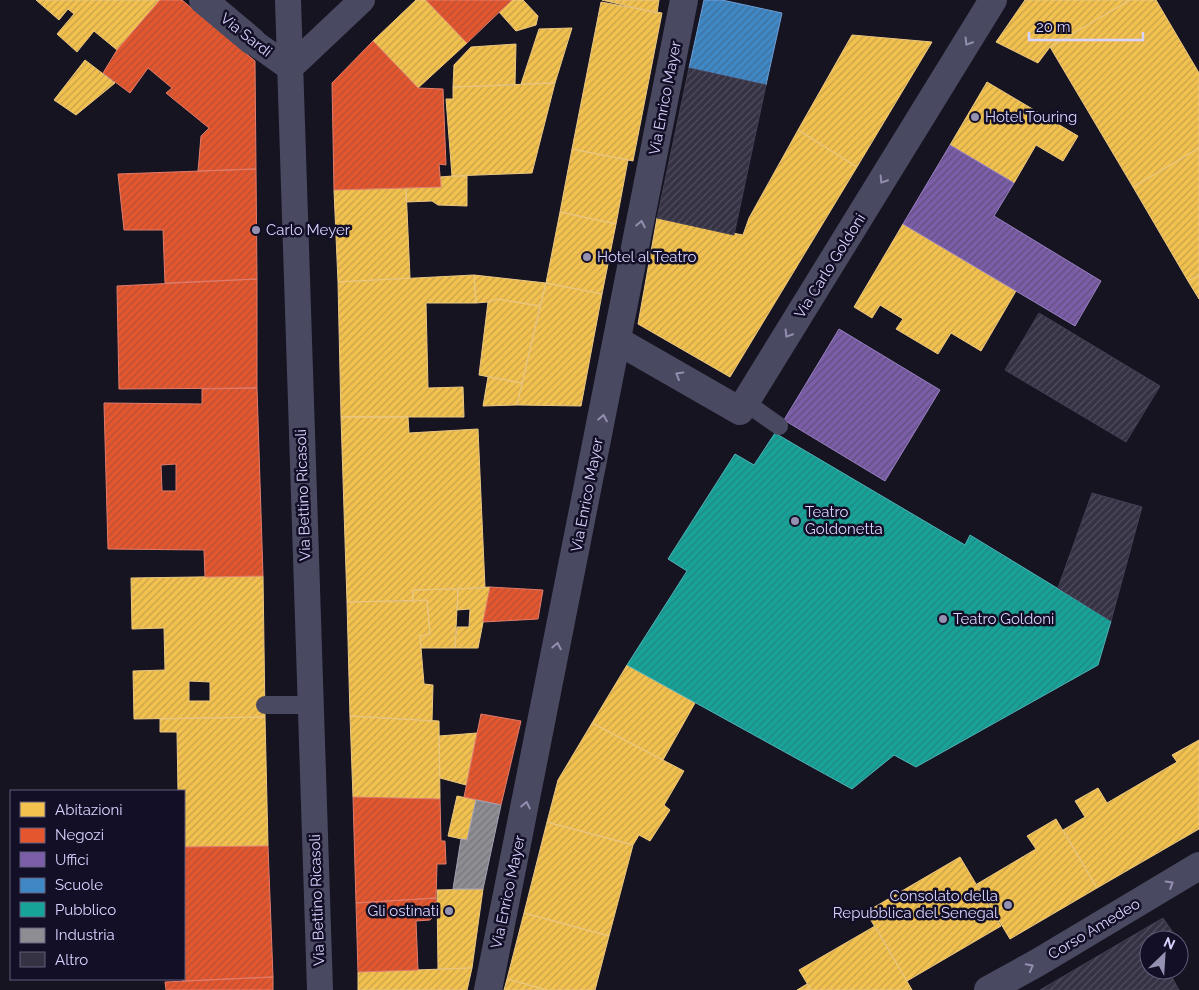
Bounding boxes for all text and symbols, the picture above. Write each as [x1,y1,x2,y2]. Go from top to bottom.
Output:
street label: Via Sardi [217,9,275,61]
scale bar [1029,10,1143,42]
text: 20 m [1036,18,1071,36]
one-way arrow [964,36,974,45]
street label: Via Enrico Mayer [645,39,685,156]
place label: Hotel Touring [985,108,1077,126]
marker: Hotel Touring [969,111,981,123]
one-way arrow [879,175,889,184]
street label: Via Carlo Goldoni [791,210,869,322]
one-way arrow [635,219,645,228]
place label: Carlo Meyer [266,221,351,239]
marker: Carlo Meyer [250,224,262,236]
place label: Hotel al Teatro [597,248,697,266]
marker: Hotel al Teatro [581,251,593,263]
one-way arrow [785,328,795,337]
one-way arrow [675,371,684,381]
one-way arrow [597,413,607,422]
street label: Via Bettino Ricasoli [292,429,314,561]
street label: Via Enrico Mayer [567,436,607,553]
place label: Teatro Goldonetta [805,503,883,538]
marker: Teatro Goldonetta [789,515,801,527]
place label: Teatro Goldoni [953,610,1054,628]
marker: Teatro Goldoni [937,613,949,625]
one-way arrow [551,641,562,650]
legend [10,790,185,980]
text: Abitazioni [55,801,122,819]
one-way arrow [520,801,530,809]
text: Negozi [55,826,104,844]
street label: Via Enrico Mayer [487,833,529,950]
street label: Via Bettino Ricasoli [306,834,328,966]
text: Uffici [55,851,89,869]
text: Scuole [55,876,103,894]
one-way arrow [1165,880,1174,890]
place label: Consolato della Repubblica del Senegal [833,887,999,922]
street label: Corso Amedeo [1045,895,1143,963]
marker: Consolato della Repubblica del Senegal [1002,899,1014,911]
text: Pubblico [55,901,116,919]
place label: Gli ostinati [367,902,439,920]
marker: Gli ostinati [443,905,455,917]
text: Industria [55,926,115,944]
north arrow [1139,930,1189,980]
text: N [1161,934,1178,953]
text: Altro [55,951,88,969]
one-way arrow [1025,963,1034,973]

